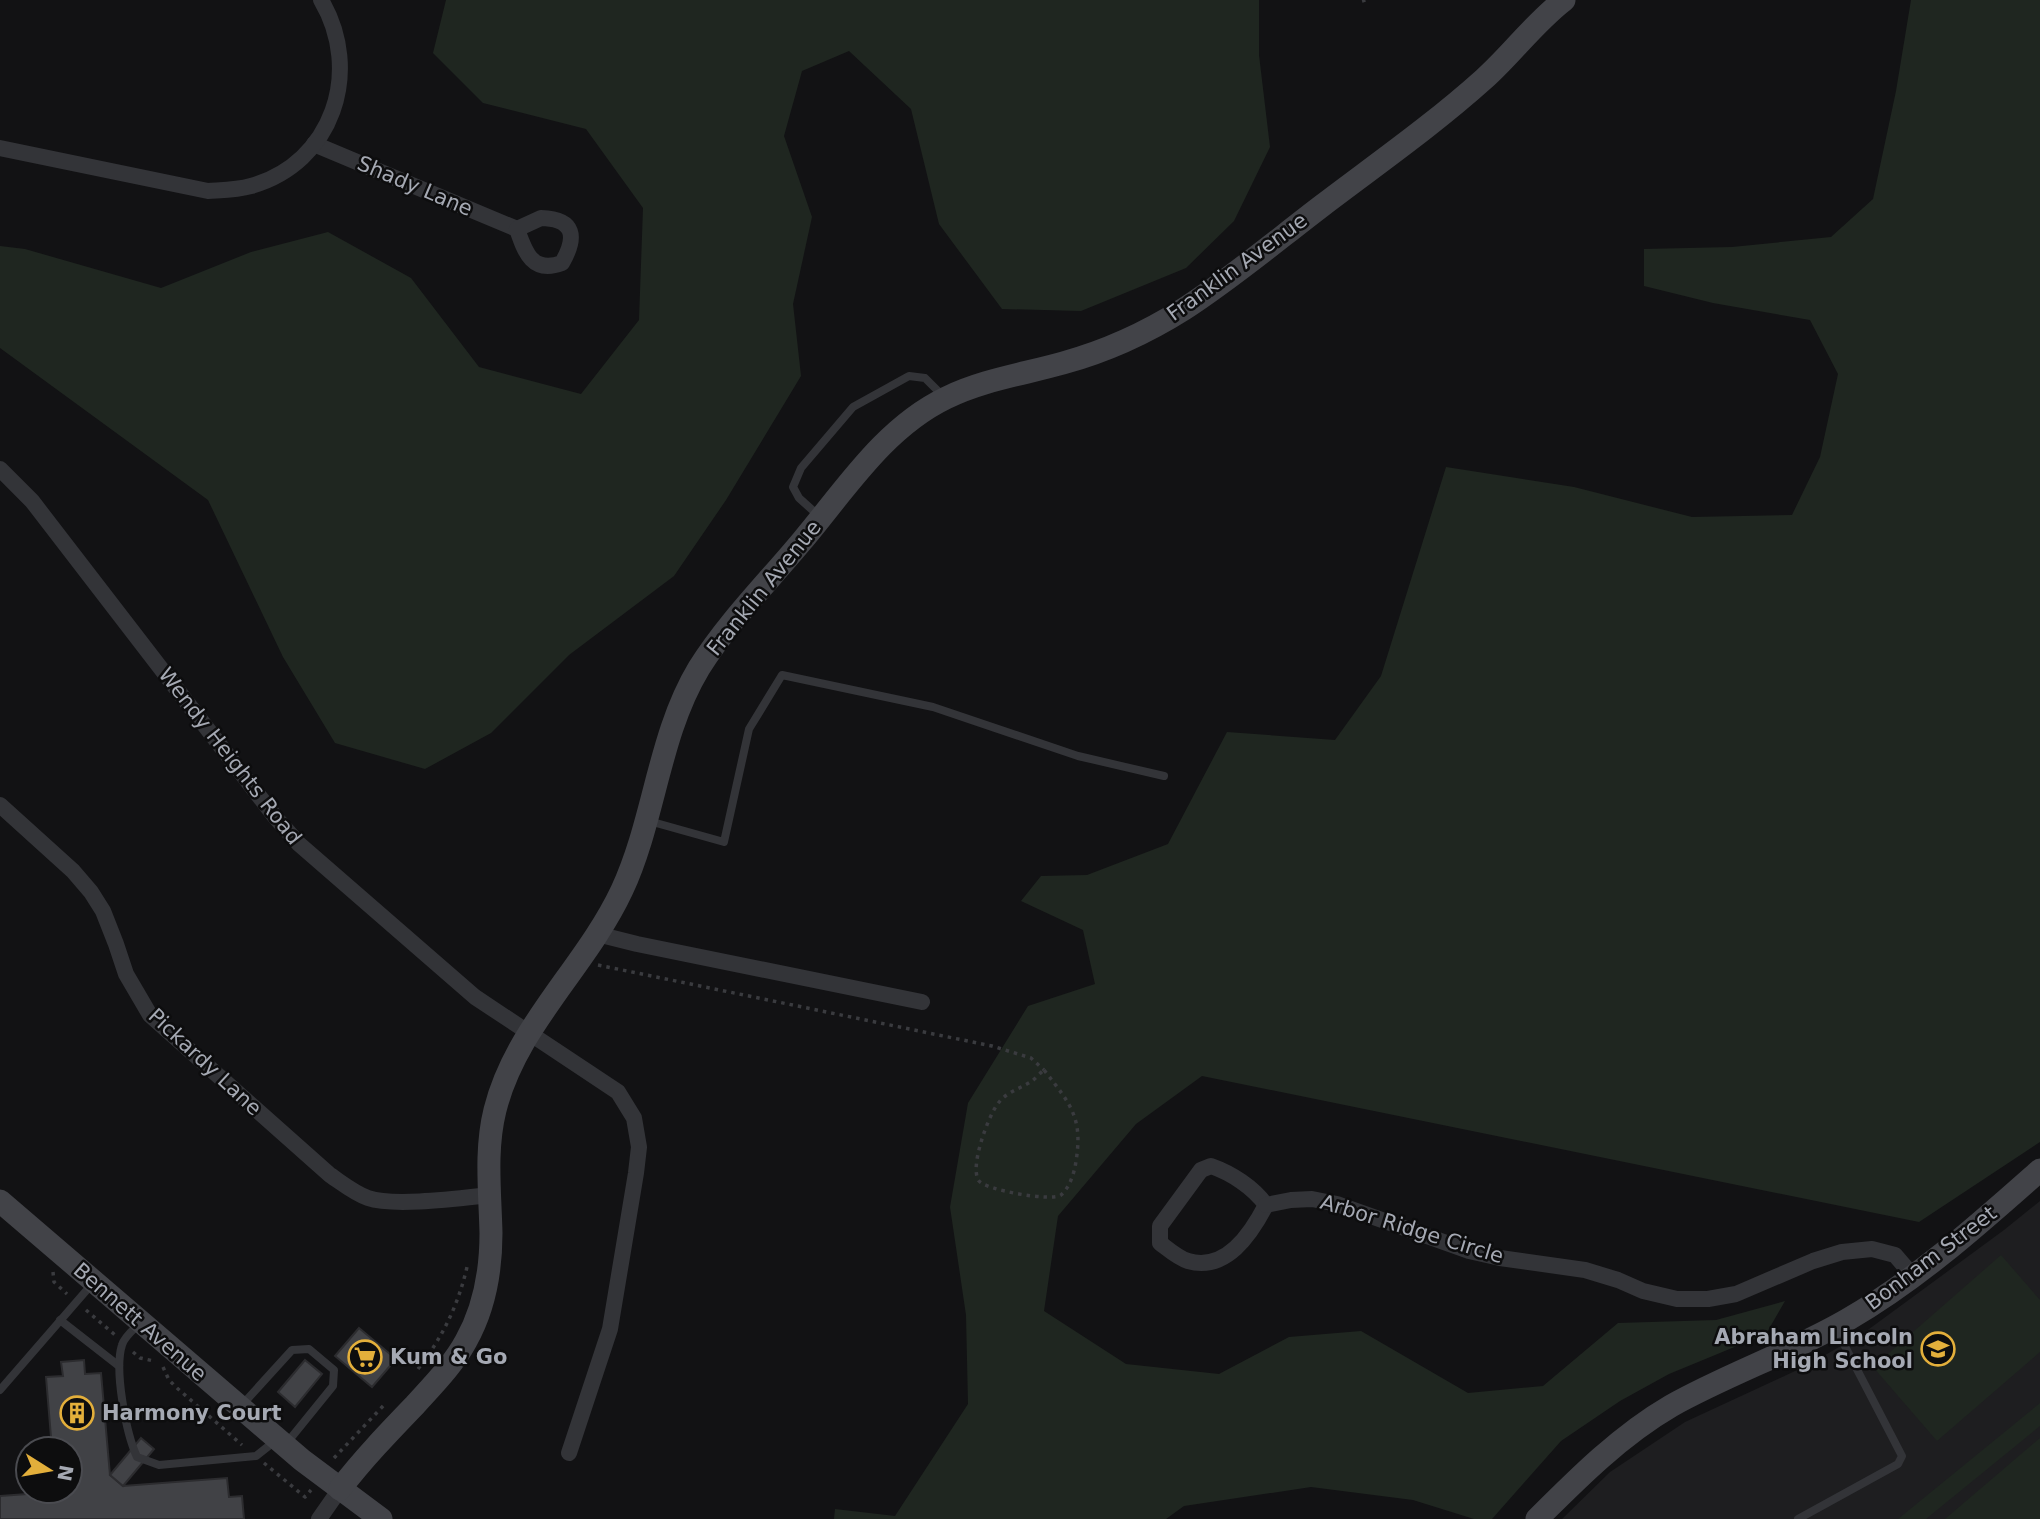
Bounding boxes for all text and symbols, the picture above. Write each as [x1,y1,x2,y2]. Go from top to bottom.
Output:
street label: Shady Lane [354,151,476,221]
street label: Franklin Avenue [1162,208,1312,326]
street label: Franklin Avenue [702,515,826,661]
street label: Wendy Heights Road [153,663,307,849]
street label: Pickardy Lane [144,1004,266,1120]
street label: Arbor Ridge Circle [1318,1190,1506,1268]
street label: Bonham Street [1861,1201,2001,1315]
street label: Bennett Avenue [69,1258,211,1386]
place label: Abraham Lincoln High School [1714,1325,1913,1373]
school or university icon: Abraham Lincoln High School [1919,1330,1957,1368]
supermarket icon: Kum & Go [346,1338,384,1376]
place label: Kum & Go [390,1345,507,1369]
building icon: Harmony Court [58,1394,96,1432]
place label: Harmony Court [102,1401,282,1425]
north arrow [14,1435,84,1505]
text: N [53,1463,78,1483]

